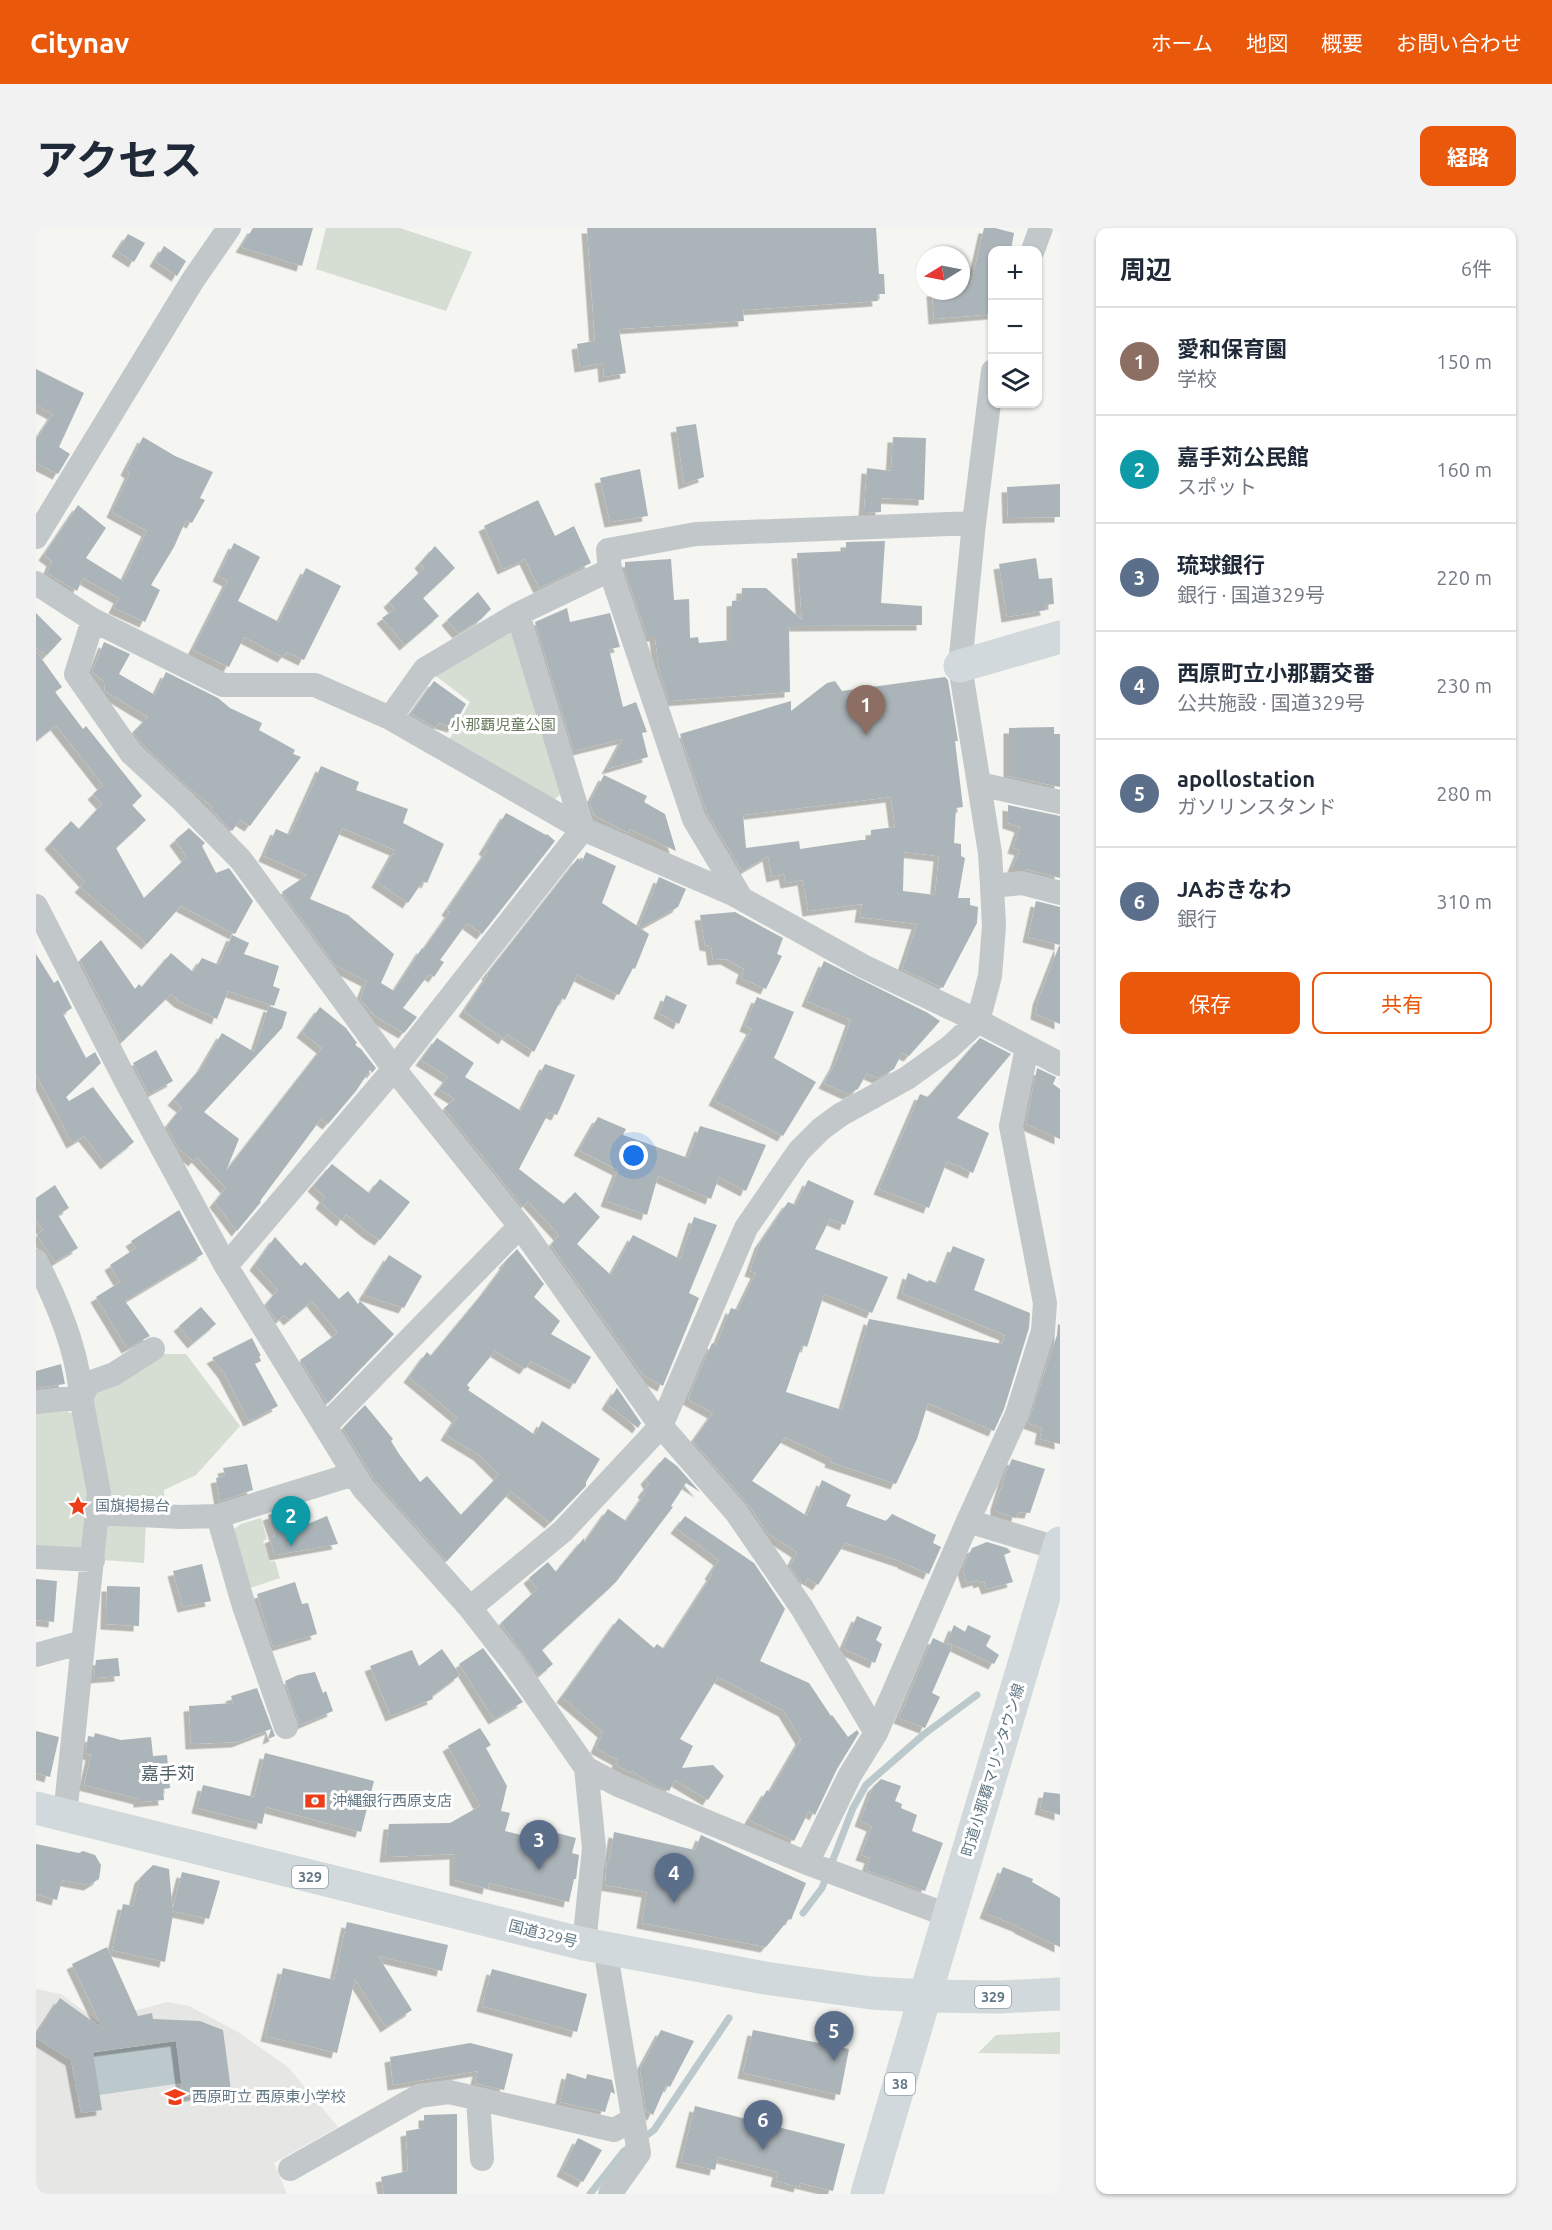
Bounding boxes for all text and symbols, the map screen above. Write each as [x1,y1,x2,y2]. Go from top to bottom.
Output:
text: Citynav [30,27,129,58]
text: ホーム [1151,31,1213,55]
text: 地図 [1246,31,1288,55]
text: 概要 [1321,31,1363,55]
text: お問い合わせ [1396,31,1522,55]
button: 経路 [1420,126,1516,186]
text: アクセス [36,136,202,183]
north arrow [916,246,970,300]
map controls [988,246,1042,408]
button: + [988,246,1042,300]
text: 周辺 [1120,255,1172,284]
text: 6件 [1461,257,1492,280]
button: − [988,300,1042,354]
text: 愛和保育園 [1177,336,1287,361]
text: 1 [1134,350,1145,373]
text: 150 m [1436,350,1492,373]
button: layers [988,354,1042,408]
text: 学校 [1177,367,1217,390]
text: 嘉手苅公民館 [1177,444,1309,469]
text: 2 [1134,458,1145,481]
text: 160 m [1436,458,1492,481]
text: スポット [1177,475,1257,498]
text: 琉球銀行 [1177,552,1265,577]
text: 3 [1134,566,1145,589]
text: 220 m [1436,566,1492,589]
text: 銀行 · 国道329号 [1177,583,1325,606]
text: 西原町立小那覇交番 [1177,660,1375,685]
text: 4 [1134,674,1145,697]
text: 230 m [1436,674,1492,697]
pin: 1 [846,686,886,735]
text: 公共施設 · 国道329号 [1177,691,1365,714]
park label: 小那覇児童公園 [450,716,556,733]
text: apollostation [1177,766,1315,791]
text: 5 [1134,782,1145,805]
text: 280 m [1436,782,1492,805]
text: ガソリンスタンド [1177,795,1337,818]
text: JAおきなわ [1177,876,1292,901]
text: 6 [1134,890,1145,913]
text: 310 m [1436,890,1492,913]
text: 銀行 [1177,907,1217,930]
button: 保存 [1120,972,1300,1034]
button: 共有 [1312,972,1492,1034]
your location [619,1141,648,1170]
place icon: 国旗掲揚台 [66,1494,90,1518]
pin: 2 [272,1496,310,1546]
place label: 国旗掲揚台 [95,1497,170,1514]
street label: 町道小那覇マリンタウン線 [958,1681,1027,1858]
district label: 嘉手苅 [141,1763,195,1783]
bank icon: 沖縄銀行西原支店 [303,1789,327,1813]
place label: 沖縄銀行西原支店 [332,1792,452,1809]
pin: 3 [520,1820,558,1870]
pin: 4 [654,1854,694,1903]
road number: 329 [292,1866,328,1888]
street label: 国道329号 [507,1917,579,1950]
road number: 329 [975,1986,1011,2008]
pin: 5 [814,2012,854,2061]
road number: 38 [885,2073,915,2095]
school or university icon: 西原町立 西原東小学校 [163,2085,187,2109]
place label: 西原町立 西原東小学校 [192,2088,345,2105]
pin: 6 [744,2100,782,2150]

